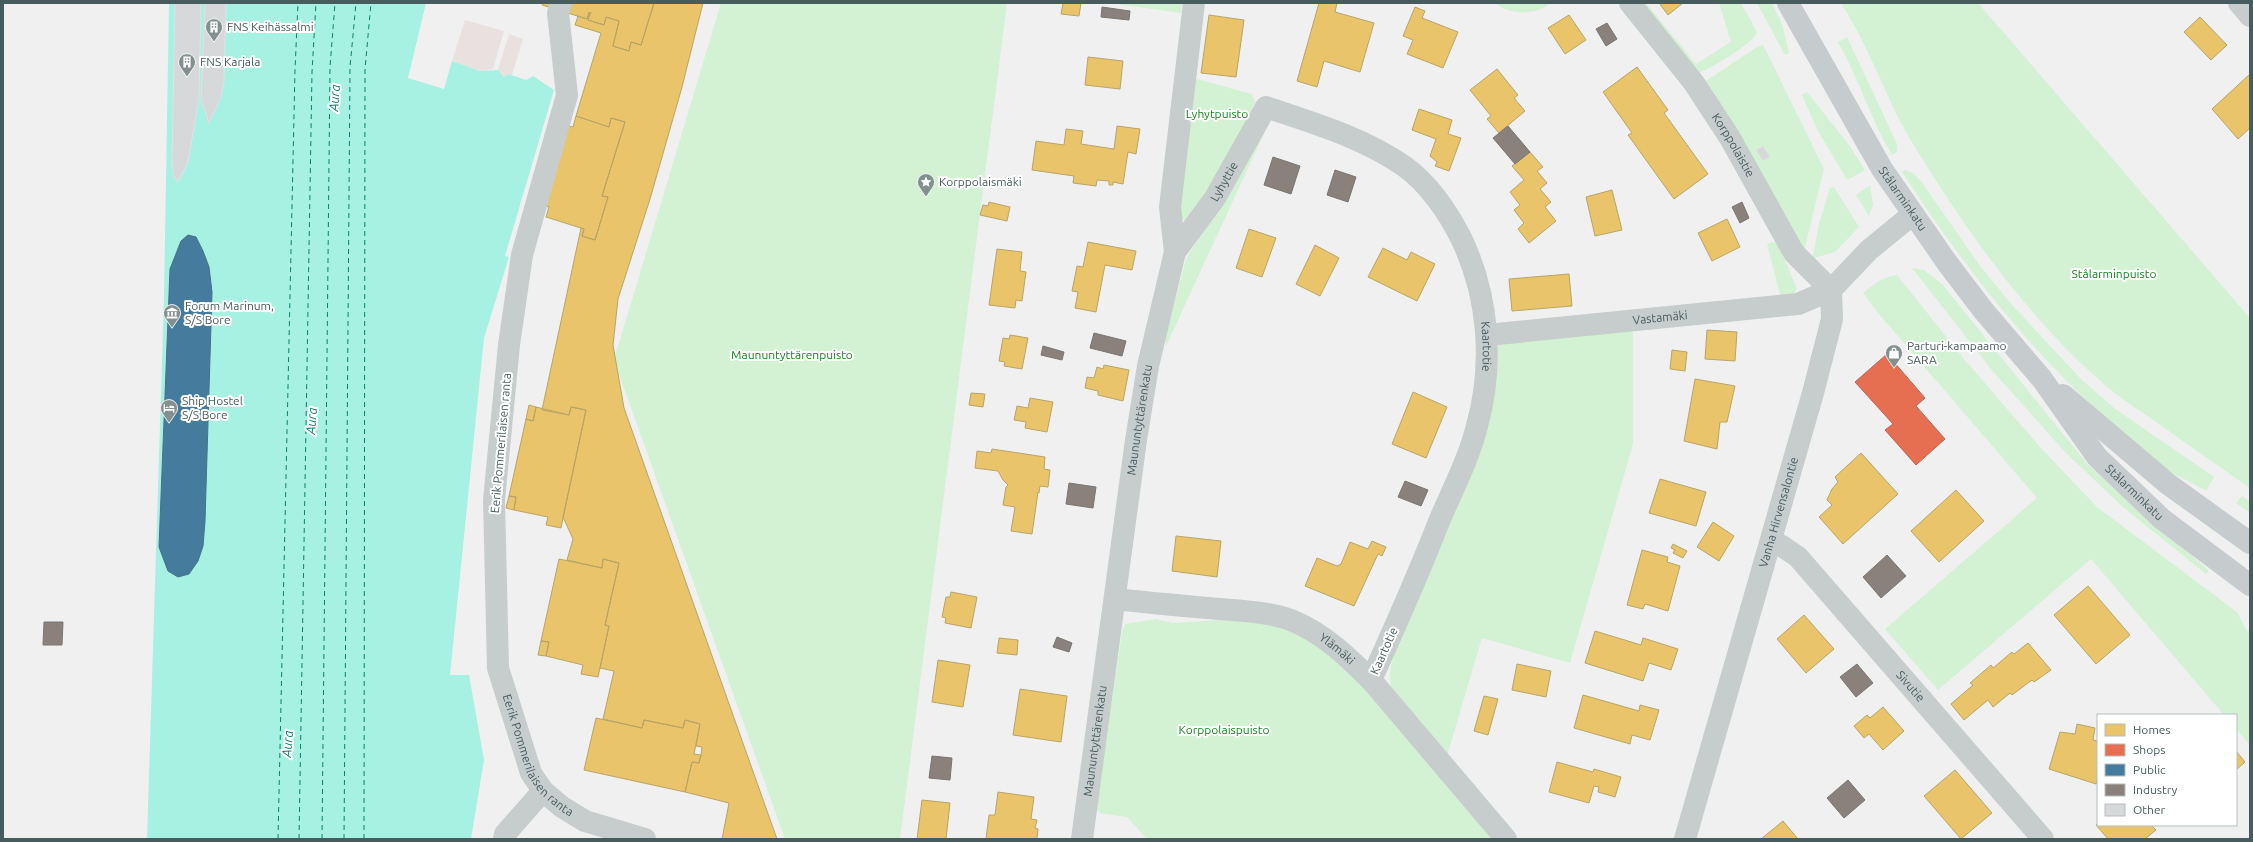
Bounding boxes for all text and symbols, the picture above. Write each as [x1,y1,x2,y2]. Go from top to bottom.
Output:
building icon: FNS Keihässalmi [204,17,224,42]
place label: FNS Keihässalmi [227,20,314,33]
building icon: FNS Karjala [177,52,197,77]
place label: FNS Karjala [200,55,260,68]
water label: Aura [326,84,342,113]
park label: Lyhytpuisto [1186,107,1248,120]
street label: Korppolaistie [1710,111,1757,179]
street label: Lyhyttie [1208,159,1240,203]
street label: Stålarminkatu [1876,164,1930,233]
place icon: Korppolaismäki [916,172,936,197]
place label: Korppolaismäki [939,175,1022,188]
park label: Stålarminpuisto [2072,267,2156,280]
place label: Forum Marinum, S/S Bore [185,299,274,326]
museum icon: Forum Marinum, S/S Bore [162,303,182,328]
street label: Vastamäki [1632,308,1688,326]
street label: Kaartotie [1479,321,1494,372]
place label: Parturi-kampaamo SARA [1907,339,2007,366]
shop icon: Parturi-kampaamo SARA [1884,343,1904,368]
park label: Maununtyttärenpuisto [731,348,853,361]
street label: Maununtyttärenkatu [1124,363,1154,476]
street label: Eerik Pommerilaisen ranta [488,372,513,514]
place label: Ship Hostel S/S Bore [182,394,243,421]
hotel icon: Ship Hostel S/S Bore [159,398,179,423]
water label: Aura [303,407,319,436]
street label: Vanha Hirvensalontie [1756,455,1800,569]
street label: Stålarminkatu [2103,462,2166,523]
street label: Kaartotie [1367,625,1400,676]
street label: Ylämäki [1317,630,1358,667]
street label: Sivutie [1894,668,1928,704]
street label: Maununtyttärenkatu [1081,684,1109,797]
street label: Eerik Pommerilaisen ranta [501,692,576,818]
legend [2097,714,2237,826]
park label: Korppolaispuisto [1179,723,1269,736]
text: Homes [2133,723,2171,736]
water label: Aura [279,730,295,759]
text: Shops [2133,743,2165,756]
text: Public [2133,763,2166,776]
text: Industry [2133,783,2178,796]
text: Other [2133,803,2166,816]

